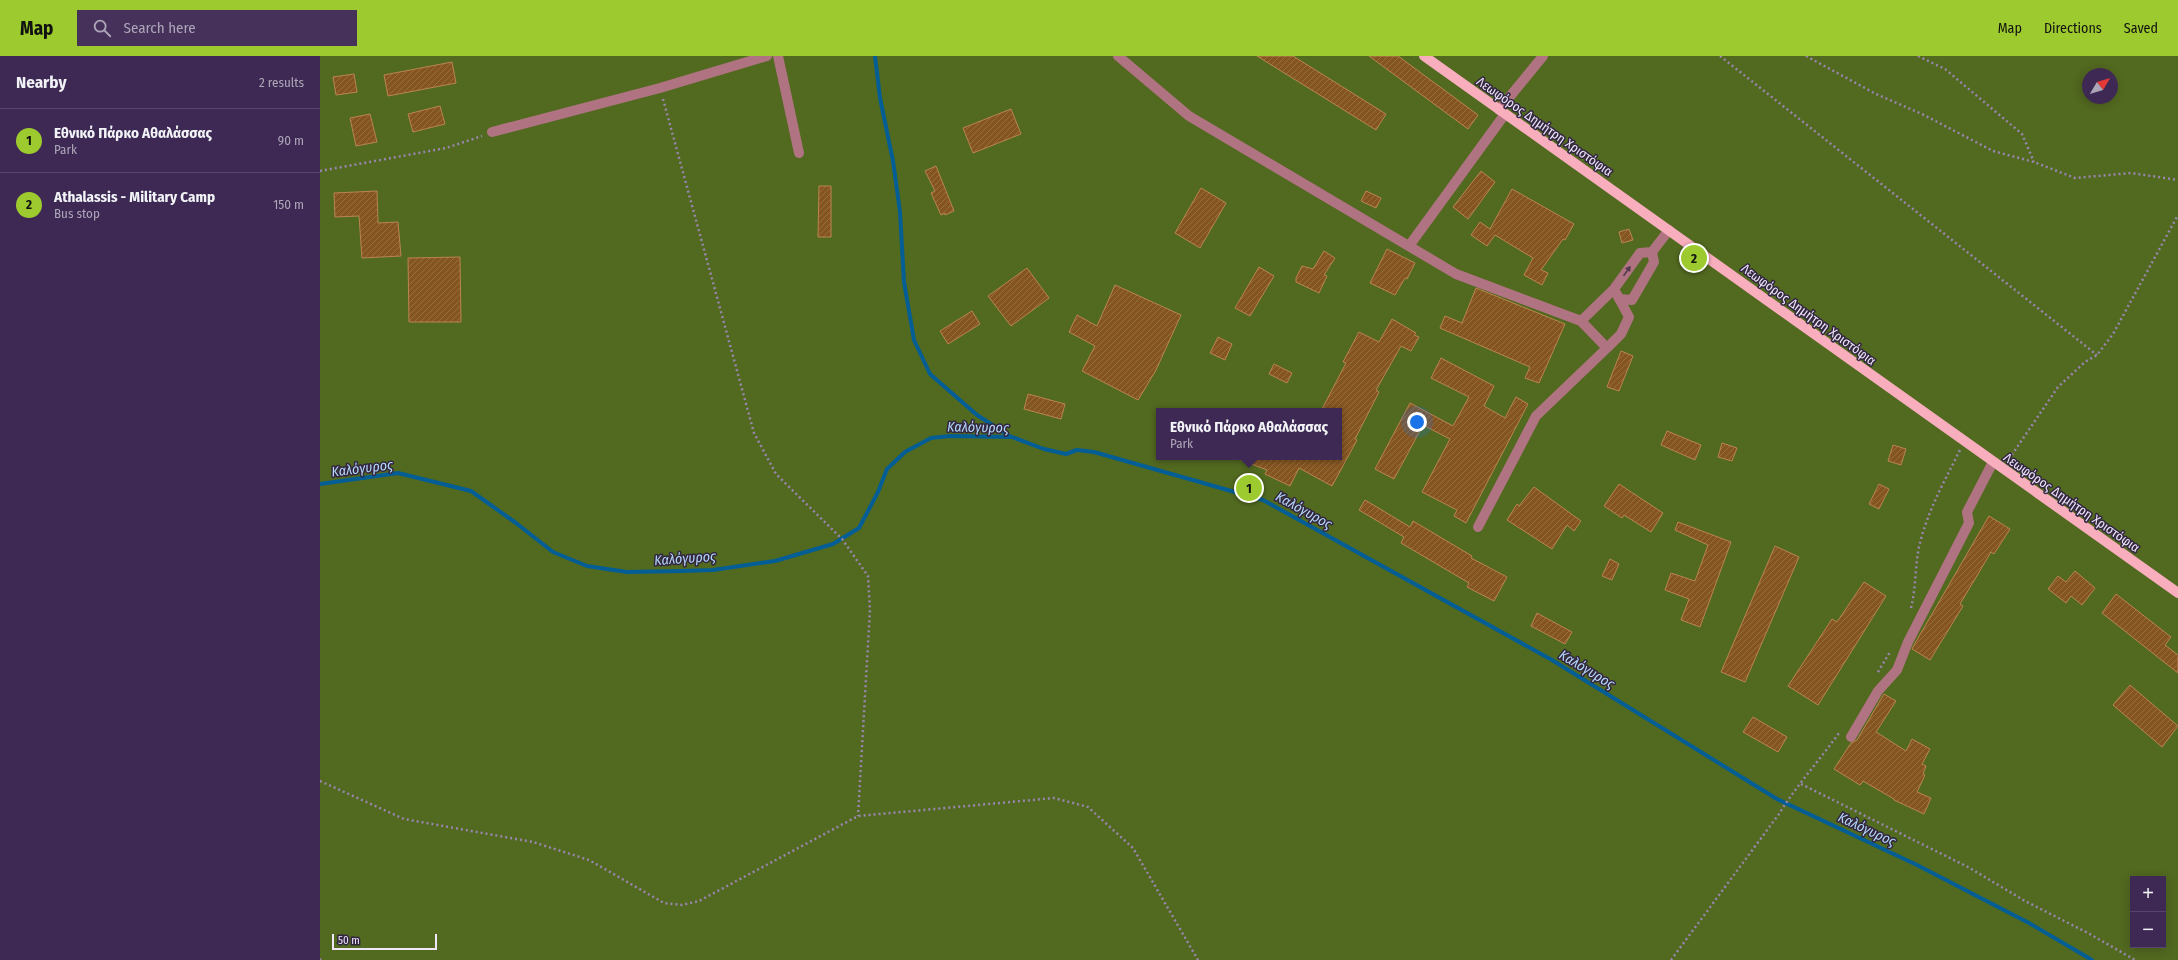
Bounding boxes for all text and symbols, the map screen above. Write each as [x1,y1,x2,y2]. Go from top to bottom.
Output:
search box [77,10,357,46]
text: Map [20,17,53,40]
icon: search [91,17,113,39]
text: Search here [123,19,196,37]
text: Map [1998,20,2022,37]
text: Directions [2044,20,2102,37]
text: Saved [2124,20,2158,37]
north arrow [2082,68,2118,104]
text: Nearby [16,72,67,93]
street label: Λεωφόρος Δημήτρη Χριστόφια [1474,74,1616,179]
text: 2 results [259,75,304,90]
text: Εθνικό Πάρκο Αθαλάσσας [54,124,212,142]
text: 1 [26,133,32,148]
text: 90 m [278,133,304,148]
text: Park [54,142,77,157]
text: Athalassis - Military Camp [54,188,215,206]
text: 2 [26,197,32,212]
text: 150 m [273,197,304,212]
text: Bus stop [54,206,100,221]
pin: 2 [1681,243,1707,273]
street label: Λεωφόρος Δημήτρη Χριστόφια [1739,261,1879,368]
one-way arrow [1623,266,1631,276]
popup [1156,408,1342,460]
your location [1407,412,1427,432]
water label: Καλόγυρος [947,418,1010,437]
text: Εθνικό Πάρκο Αθαλάσσας [1170,418,1328,436]
text: Park [1170,436,1193,451]
street label: Λεωφόρος Δημήτρη Χριστόφια [2001,450,2143,555]
water label: Καλόγυρος [330,456,395,481]
pin: 1 [1236,473,1262,503]
water label: Καλόγυρος [1273,488,1336,533]
water label: Καλόγυρος [654,548,718,569]
water label: Καλόγυρος [1556,646,1619,693]
water label: Καλόγυρος [1835,809,1899,851]
map controls [2130,876,2166,948]
button: + [2130,876,2166,912]
button: − [2130,912,2166,948]
scale bar [332,932,437,951]
text: 50 m [338,934,360,947]

